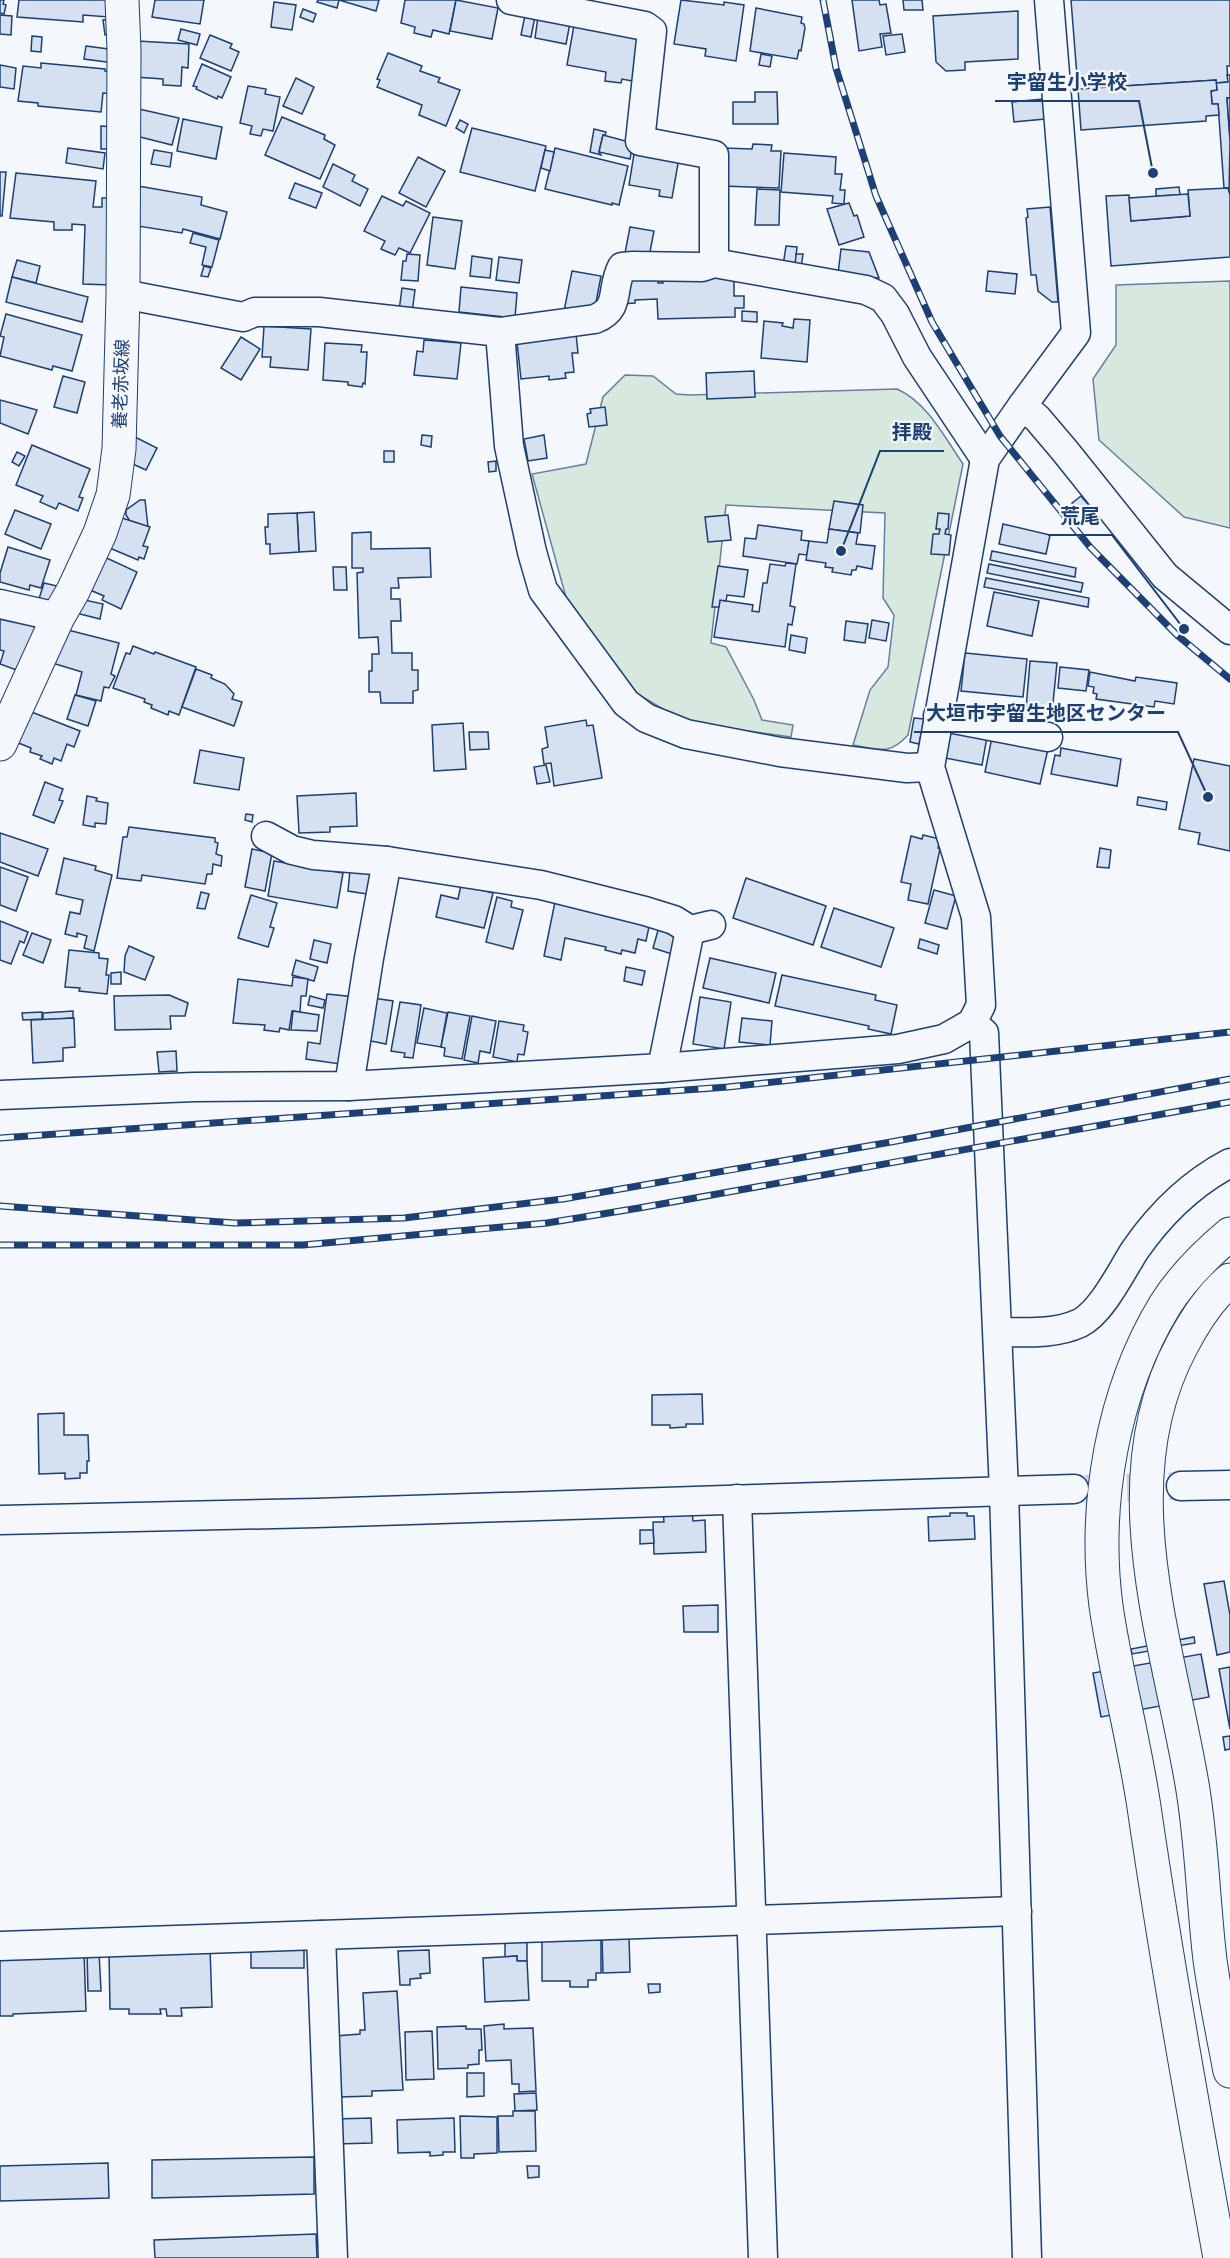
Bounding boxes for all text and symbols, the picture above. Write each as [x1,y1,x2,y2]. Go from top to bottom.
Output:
callout: 宇留生小学校 [995,63,1139,101]
text: 宇留生小学校 [1007,70,1127,94]
street label: 養老赤坂線 [108,339,134,429]
callout: 拝殿 [880,413,944,451]
text: 拝殿 [892,420,932,444]
callout: 荒尾 [1048,497,1112,535]
text: 荒尾 [1060,504,1100,528]
callout: 大垣市宇留生地区センター [914,694,1178,732]
text: 大垣市宇留生地区センター [926,701,1166,725]

